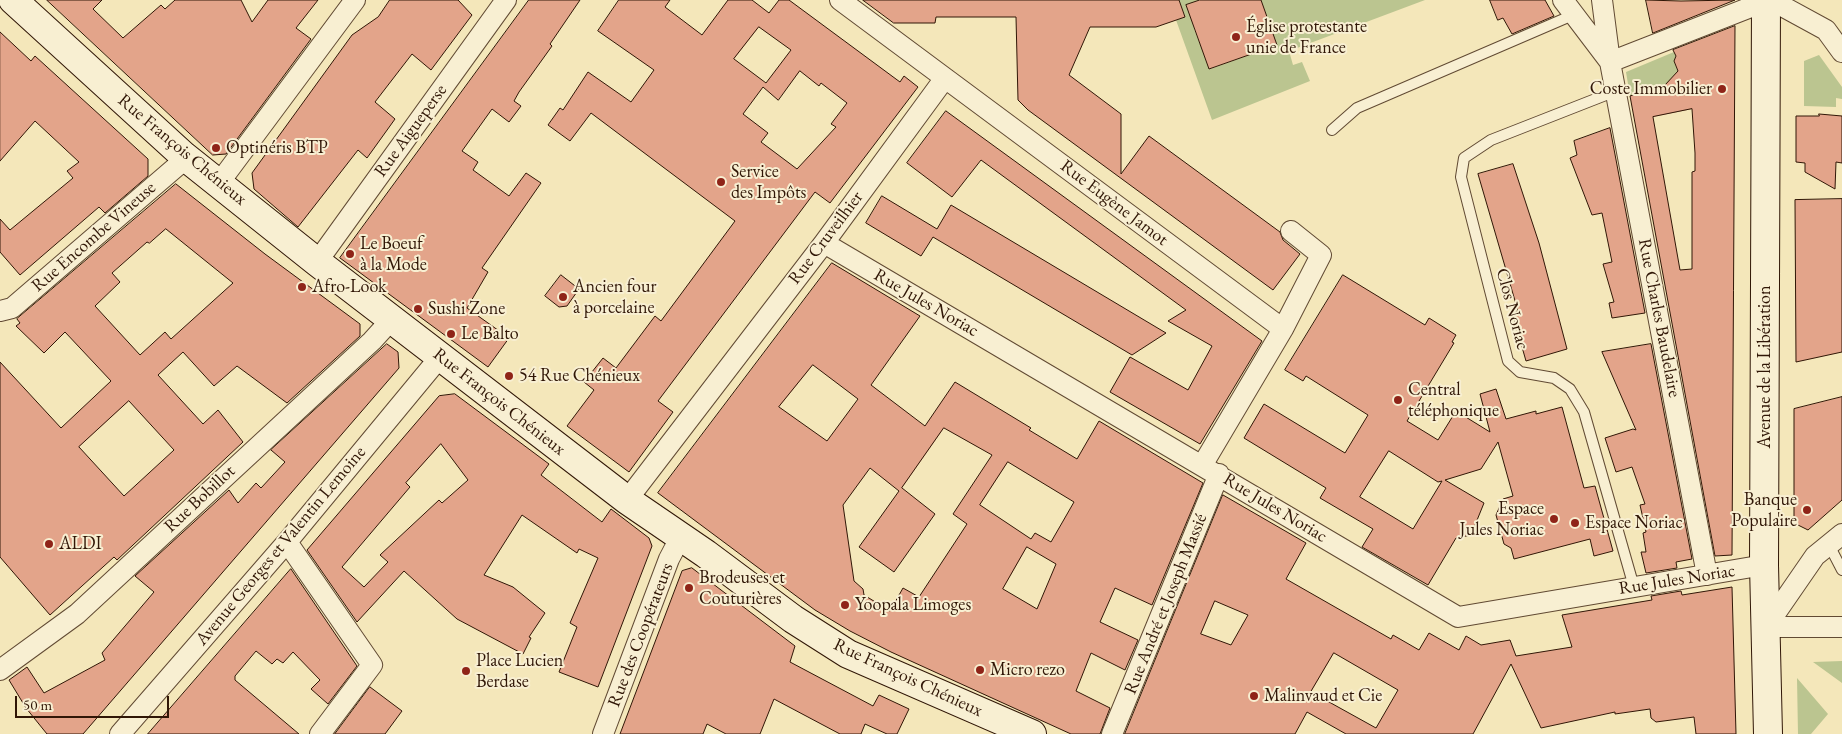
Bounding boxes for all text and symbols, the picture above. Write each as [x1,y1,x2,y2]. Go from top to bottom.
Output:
place label: Église protestante unie de France [1246,16,1367,58]
marker: Église protestante unie de France [1230,31,1242,43]
place label: Coste Immobilier [1590,78,1712,100]
street label: Rue Aigueperse [370,80,452,182]
marker: Coste Immobilier [1716,83,1728,95]
street label: Rue François Chénieux [113,90,251,210]
place label: Optinéris BTP [226,137,328,159]
marker: Optinéris BTP [210,142,222,154]
street label: Rue Eugène Jamot [1056,155,1172,251]
place label: Service des Impôts [731,161,806,203]
marker: Service des Impôts [715,176,727,188]
street label: Rue Encombe Vineuse [28,177,160,297]
street label: Rue Cruveilhier [784,187,868,289]
place label: Le Boeuf à la Mode [360,233,427,276]
street label: Rue Charles Baudelaire [1633,237,1685,399]
marker: Le Boeuf à la Mode [344,248,356,260]
street label: Rue Jules Noriac [870,264,982,342]
street label: Clos Noriac [1491,266,1533,352]
place label: Afro-Look [312,276,387,298]
place label: Ancien four à porcelaine [573,276,657,318]
marker: Afro-Look [296,281,308,293]
street label: Avenue de la Libération [1754,286,1776,448]
marker: Ancien four à porcelaine [557,291,569,303]
place label: Sushi Zone [428,298,505,320]
marker: Sushi Zone [412,303,424,315]
place label: Le Balto [461,323,519,345]
marker: Le Balto [445,328,457,340]
street label: Rue François Chénieux [429,344,569,460]
place label: 54 Rue Chénieux [519,365,640,387]
marker: 54 Rue Chénieux [503,370,515,382]
place label: Central téléphonique [1408,379,1499,422]
marker: Central téléphonique [1392,394,1404,406]
street label: Avenue Georges et Valentin Lemoine [191,442,371,650]
street label: Rue Bobillot [160,461,240,537]
street label: Rue Jules Noriac [1219,469,1331,547]
place label: Banque Populaire [1731,489,1797,532]
place label: Espace Jules Noriac [1460,498,1544,540]
marker: Banque Populaire [1801,504,1813,516]
street label: Rue André et Joseph Massié [1120,511,1212,697]
place label: Espace Noriac [1585,512,1683,534]
marker: Espace Jules Noriac [1548,513,1560,525]
marker: Espace Noriac [1569,517,1581,529]
place label: ALDI [59,533,102,555]
marker: ALDI [43,538,55,550]
street label: Rue des Coopérateurs [604,560,678,710]
street label: Rue Jules Noriac [1617,560,1737,600]
place label: Brodeuses et Couturières [699,567,785,610]
marker: Brodeuses et Couturières [683,582,695,594]
place label: Yoopala Limoges [855,594,971,616]
marker: Yoopala Limoges [839,599,851,611]
street label: Rue François Chénieux [830,634,986,722]
place label: Place Lucien Berdase [476,650,563,692]
place label: Micro rezo [990,659,1065,681]
marker: Micro rezo [974,664,986,676]
marker: Place Lucien Berdase [460,665,472,677]
place label: Malinvaud et Cie [1264,685,1382,707]
scale bar [18,686,171,718]
marker: Malinvaud et Cie [1248,690,1260,702]
text: 50 m [23,695,52,714]

